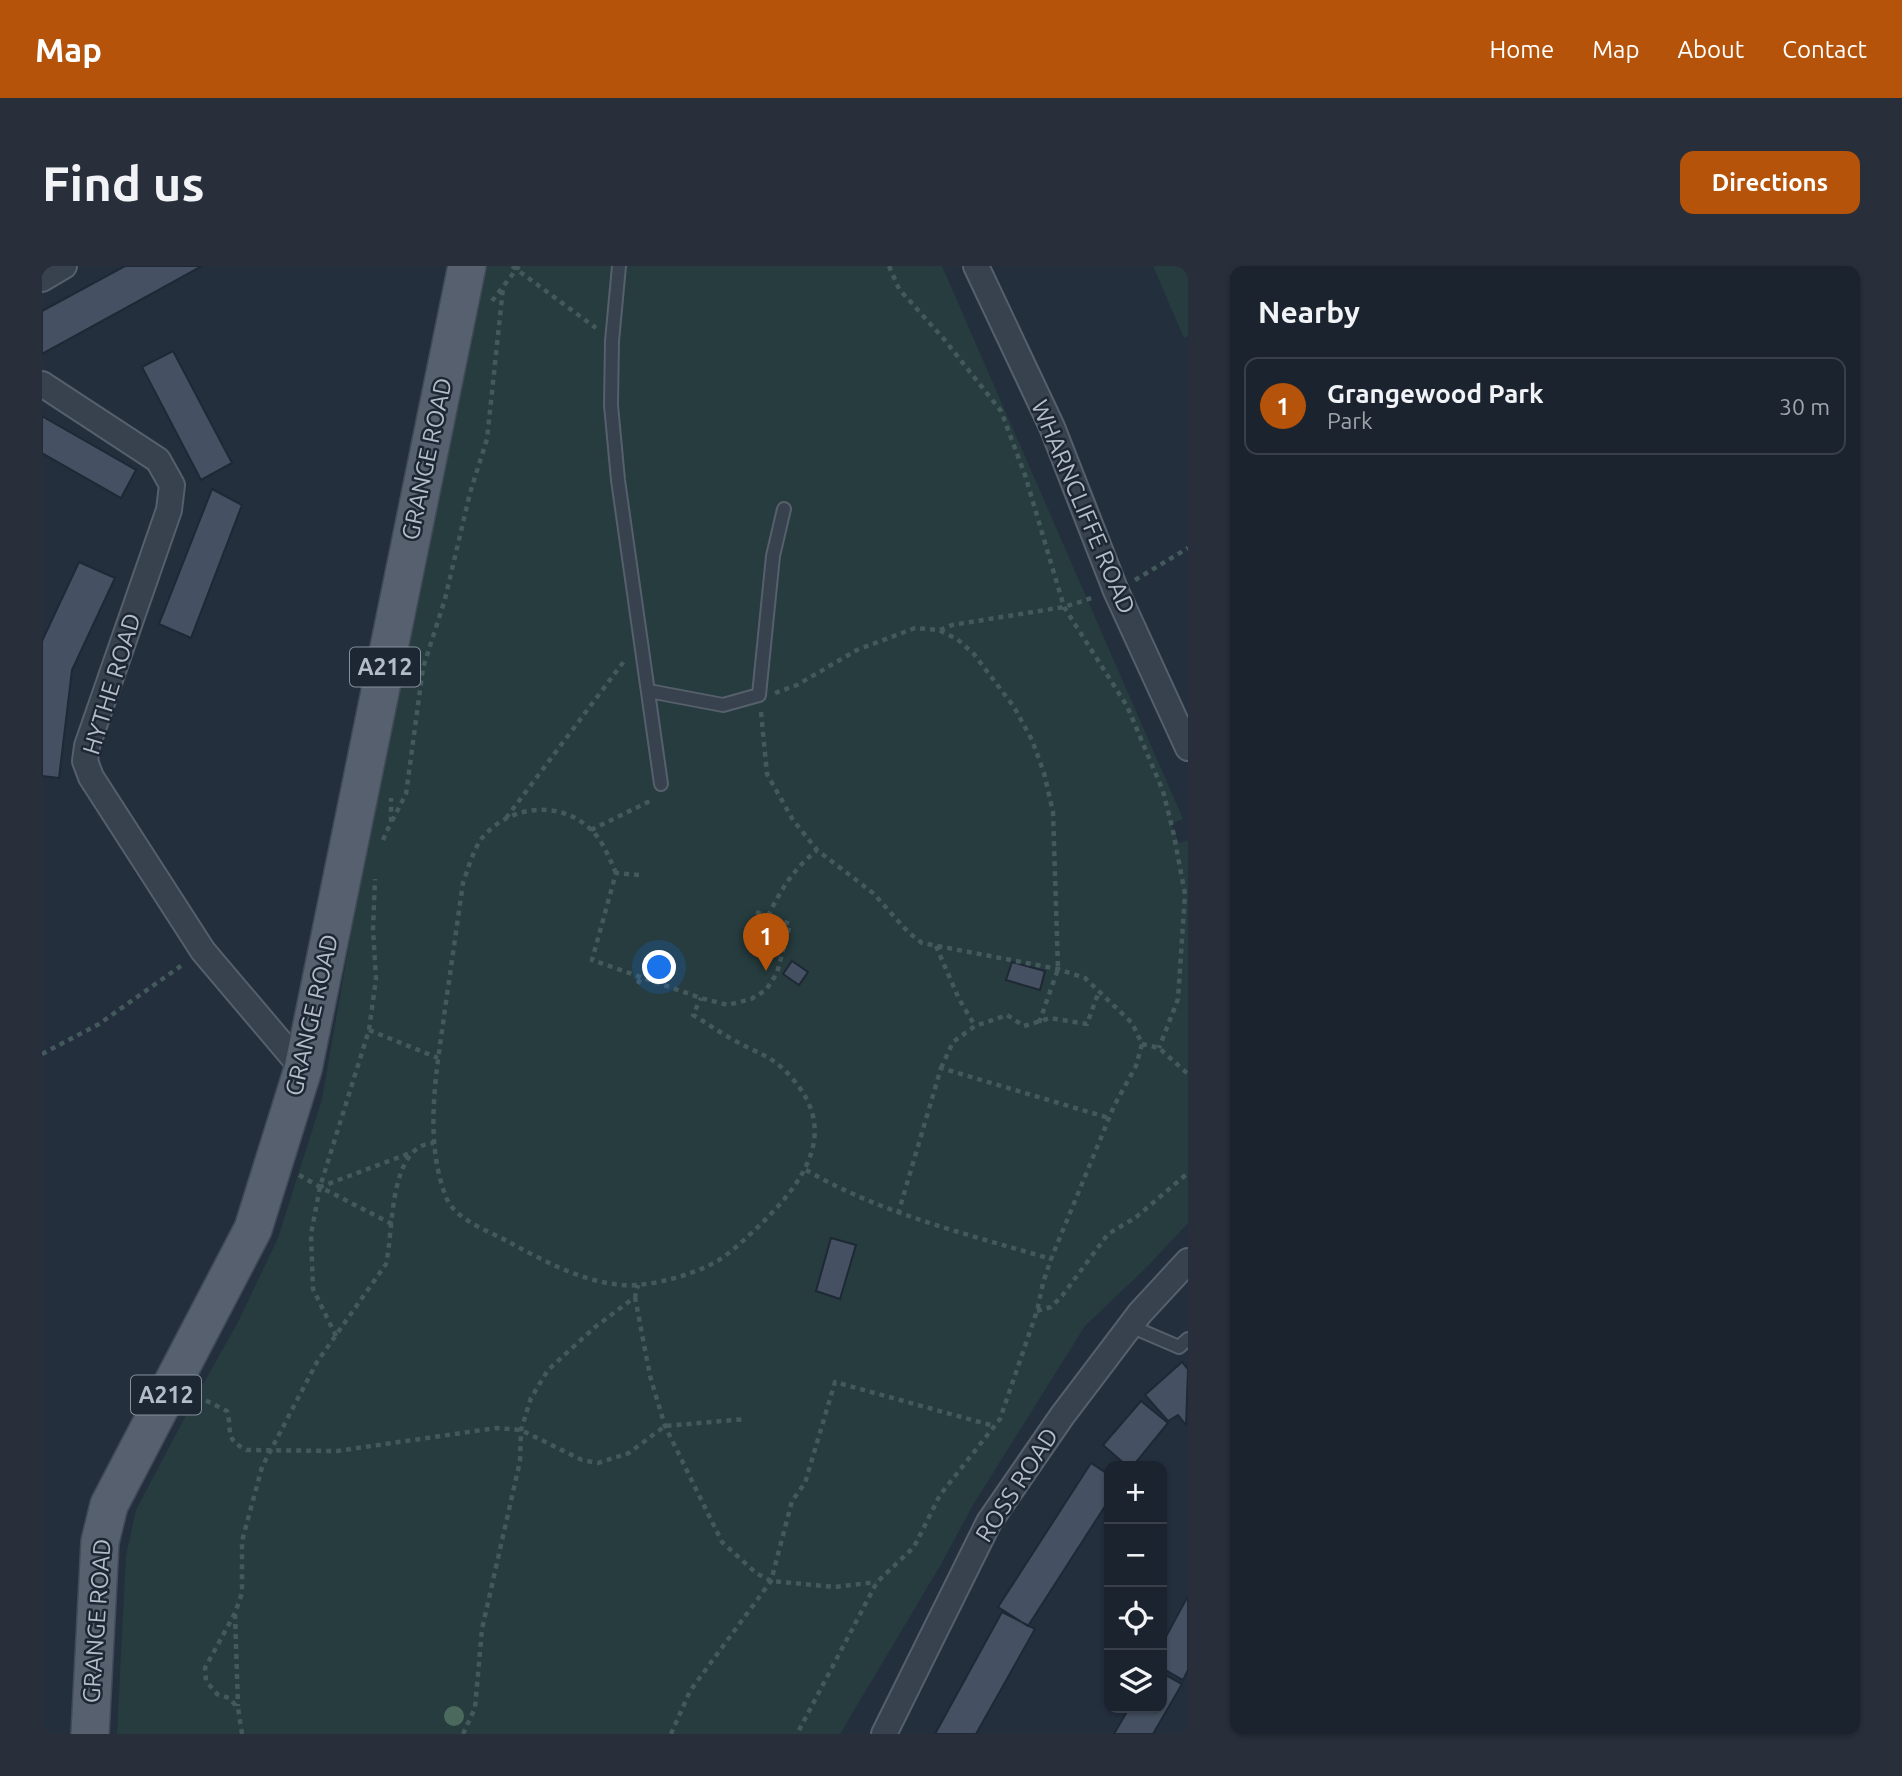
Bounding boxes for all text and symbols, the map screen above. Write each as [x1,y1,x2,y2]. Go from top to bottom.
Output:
text: Map [35,31,102,68]
text: Home [1489,36,1554,63]
text: Map [1592,36,1639,63]
text: About [1677,36,1744,63]
text: Contact [1782,36,1867,63]
button: Directions [1680,151,1860,214]
text: Find us [42,155,205,210]
text: Nearby [1258,295,1360,329]
street label: GRANGE ROAD [396,375,457,542]
text: Grangewood Park [1327,379,1544,408]
text: 1 [1277,394,1289,419]
text: 30 m [1779,394,1830,419]
street label: WHARNCLIFFE ROAD [1026,396,1141,618]
text: Park [1327,408,1373,433]
street label: HYTHE ROAD [77,610,146,758]
road number: A212 [350,648,420,686]
pin: 1 [743,913,789,971]
street label: GRANGE ROAD [280,931,343,1098]
your location [642,950,676,984]
road number: A212 [131,1376,201,1414]
street label: ROSS ROAD [970,1423,1063,1547]
map controls [1104,1461,1167,1713]
button: + [1104,1461,1167,1524]
button: − [1104,1524,1167,1587]
street label: GRANGE ROAD [77,1538,116,1704]
button: locate [1104,1587,1167,1650]
button: layers [1104,1650,1167,1713]

